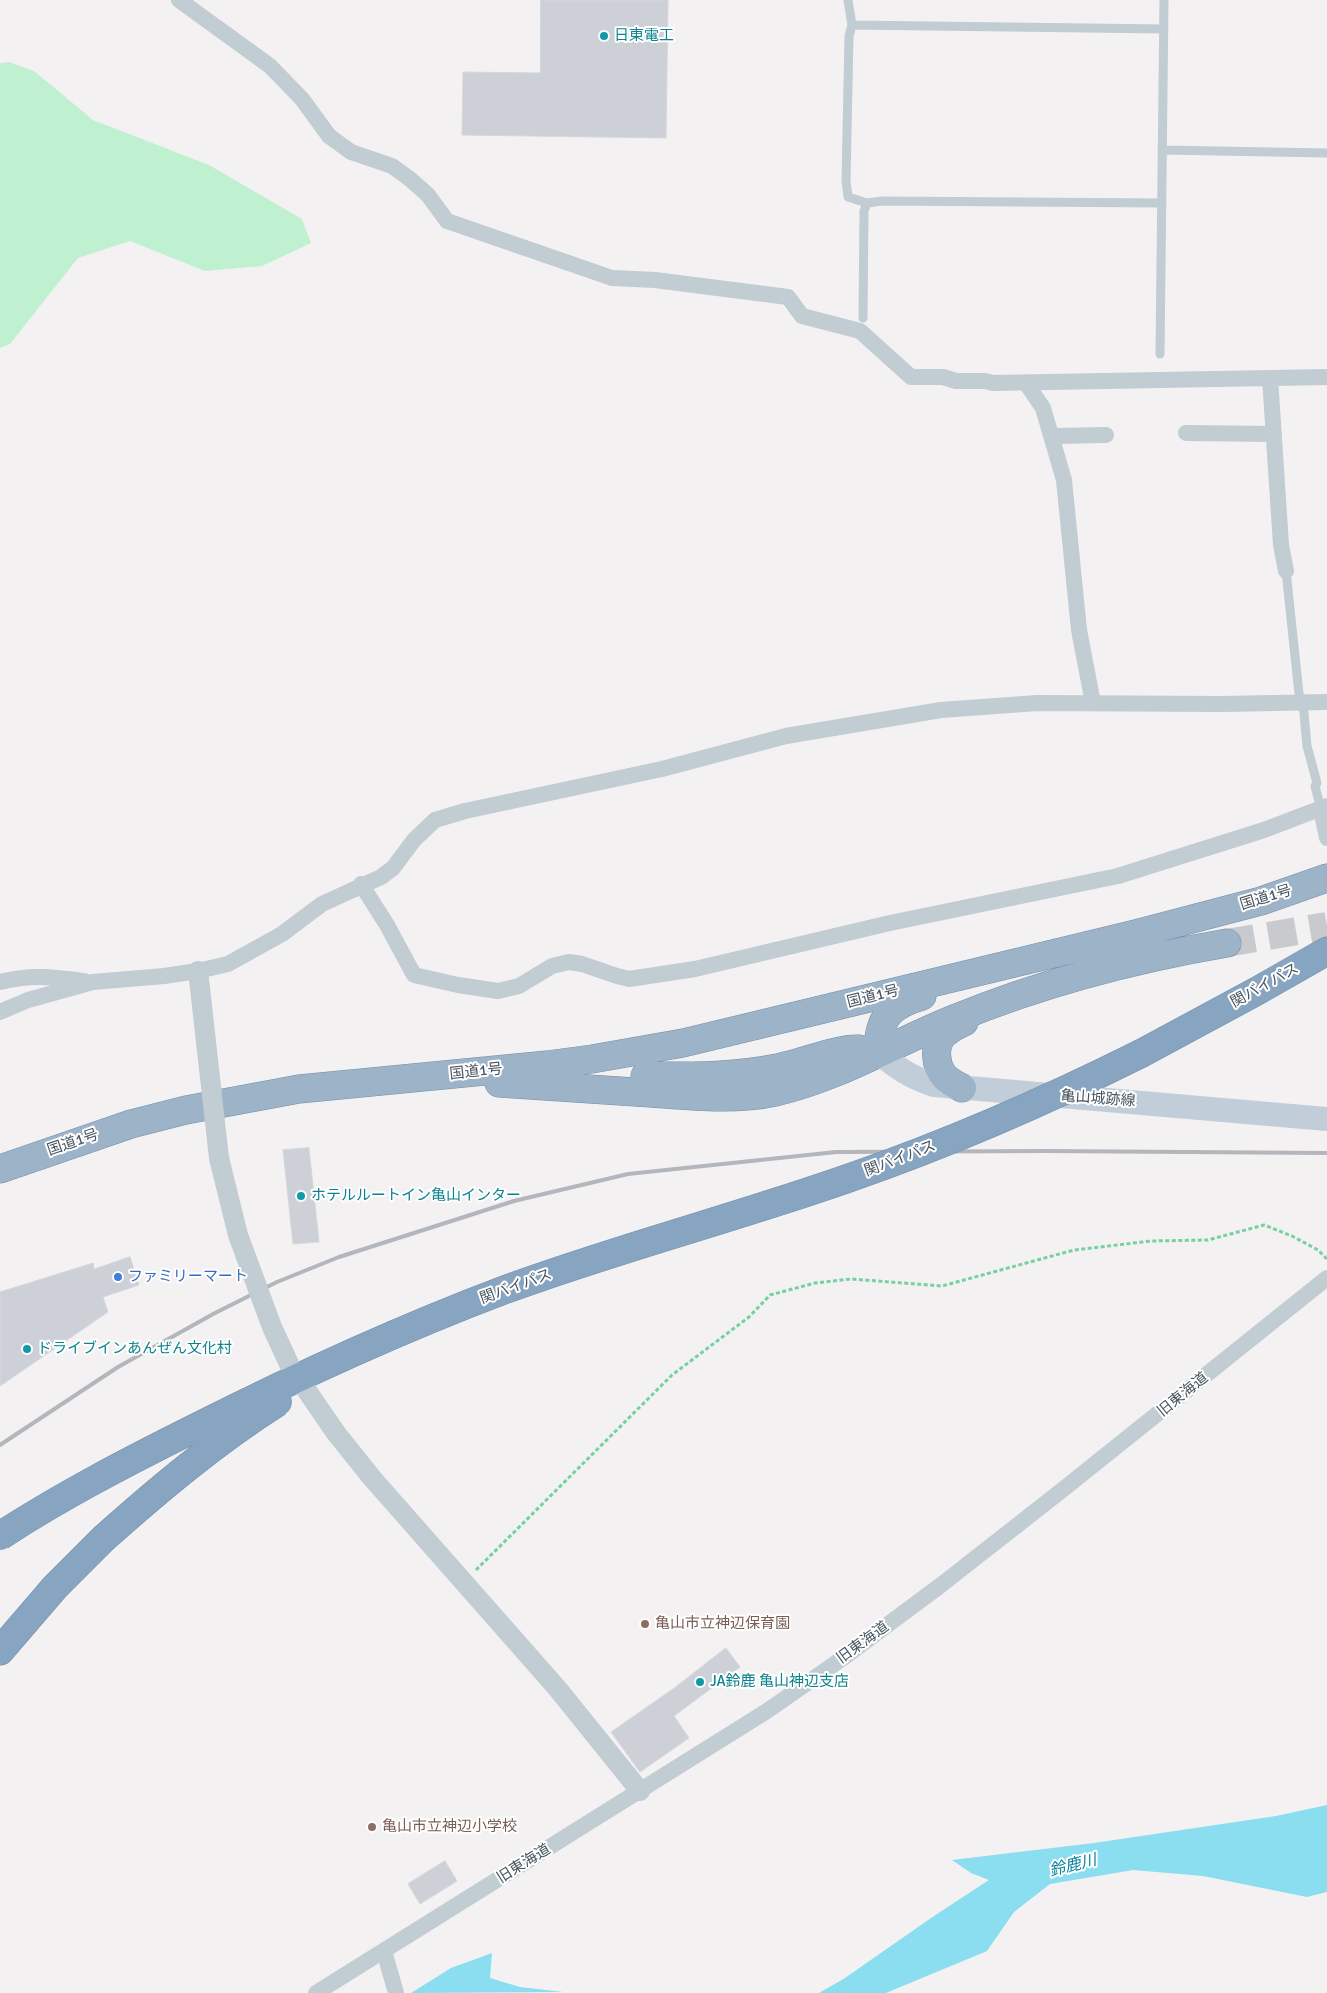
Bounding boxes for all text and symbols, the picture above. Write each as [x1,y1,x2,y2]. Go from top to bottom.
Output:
place label: 日東電工 [614,27,674,45]
marker: 日東電工 [598,30,610,42]
street label: 国道1号 [1238,882,1294,914]
street label: 関バイパス [1228,960,1302,1012]
street label: 国道1号 [845,982,901,1012]
street label: 国道1号 [449,1060,503,1084]
street label: 亀山城跡線 [1060,1087,1136,1111]
street label: 国道1号 [45,1126,101,1160]
street label: 関バイパス [862,1137,938,1181]
place label: ホテルルートイン亀山インター [311,1187,521,1205]
marker: ホテルルートイン亀山インター [295,1190,307,1202]
street label: 関バイパス [478,1266,554,1308]
place label: ファミリーマート [128,1268,248,1286]
marker: ファミリーマート [112,1271,124,1283]
place label: ドライブインあんぜん文化村 [37,1340,232,1358]
marker: ドライブインあんぜん文化村 [21,1343,33,1355]
street label: 旧東海道 [1154,1369,1212,1421]
place label: 亀山市立神辺保育園 [655,1615,790,1633]
marker: 亀山市立神辺保育園 [639,1618,651,1630]
street label: 旧東海道 [833,1618,893,1668]
place label: JA鈴鹿 亀山神辺支店 [710,1673,849,1691]
marker: JA鈴鹿 亀山神辺支店 [694,1676,706,1688]
place label: 亀山市立神辺小学校 [382,1818,517,1836]
marker: 亀山市立神辺小学校 [366,1821,378,1833]
street label: 旧東海道 [494,1840,554,1888]
water label: 鈴鹿川 [1047,1851,1099,1881]

